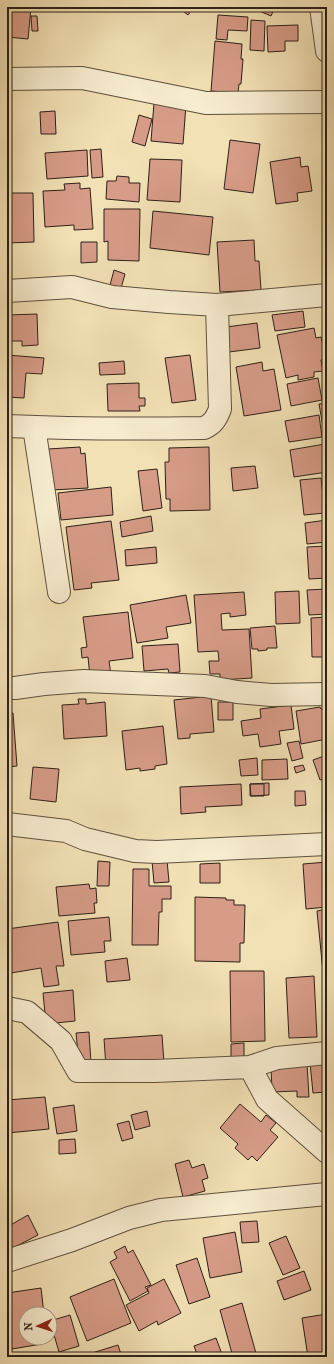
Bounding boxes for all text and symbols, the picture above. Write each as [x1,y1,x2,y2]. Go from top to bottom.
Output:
north arrow [18,1306,58,1346]
text: N [22,1321,35,1331]

